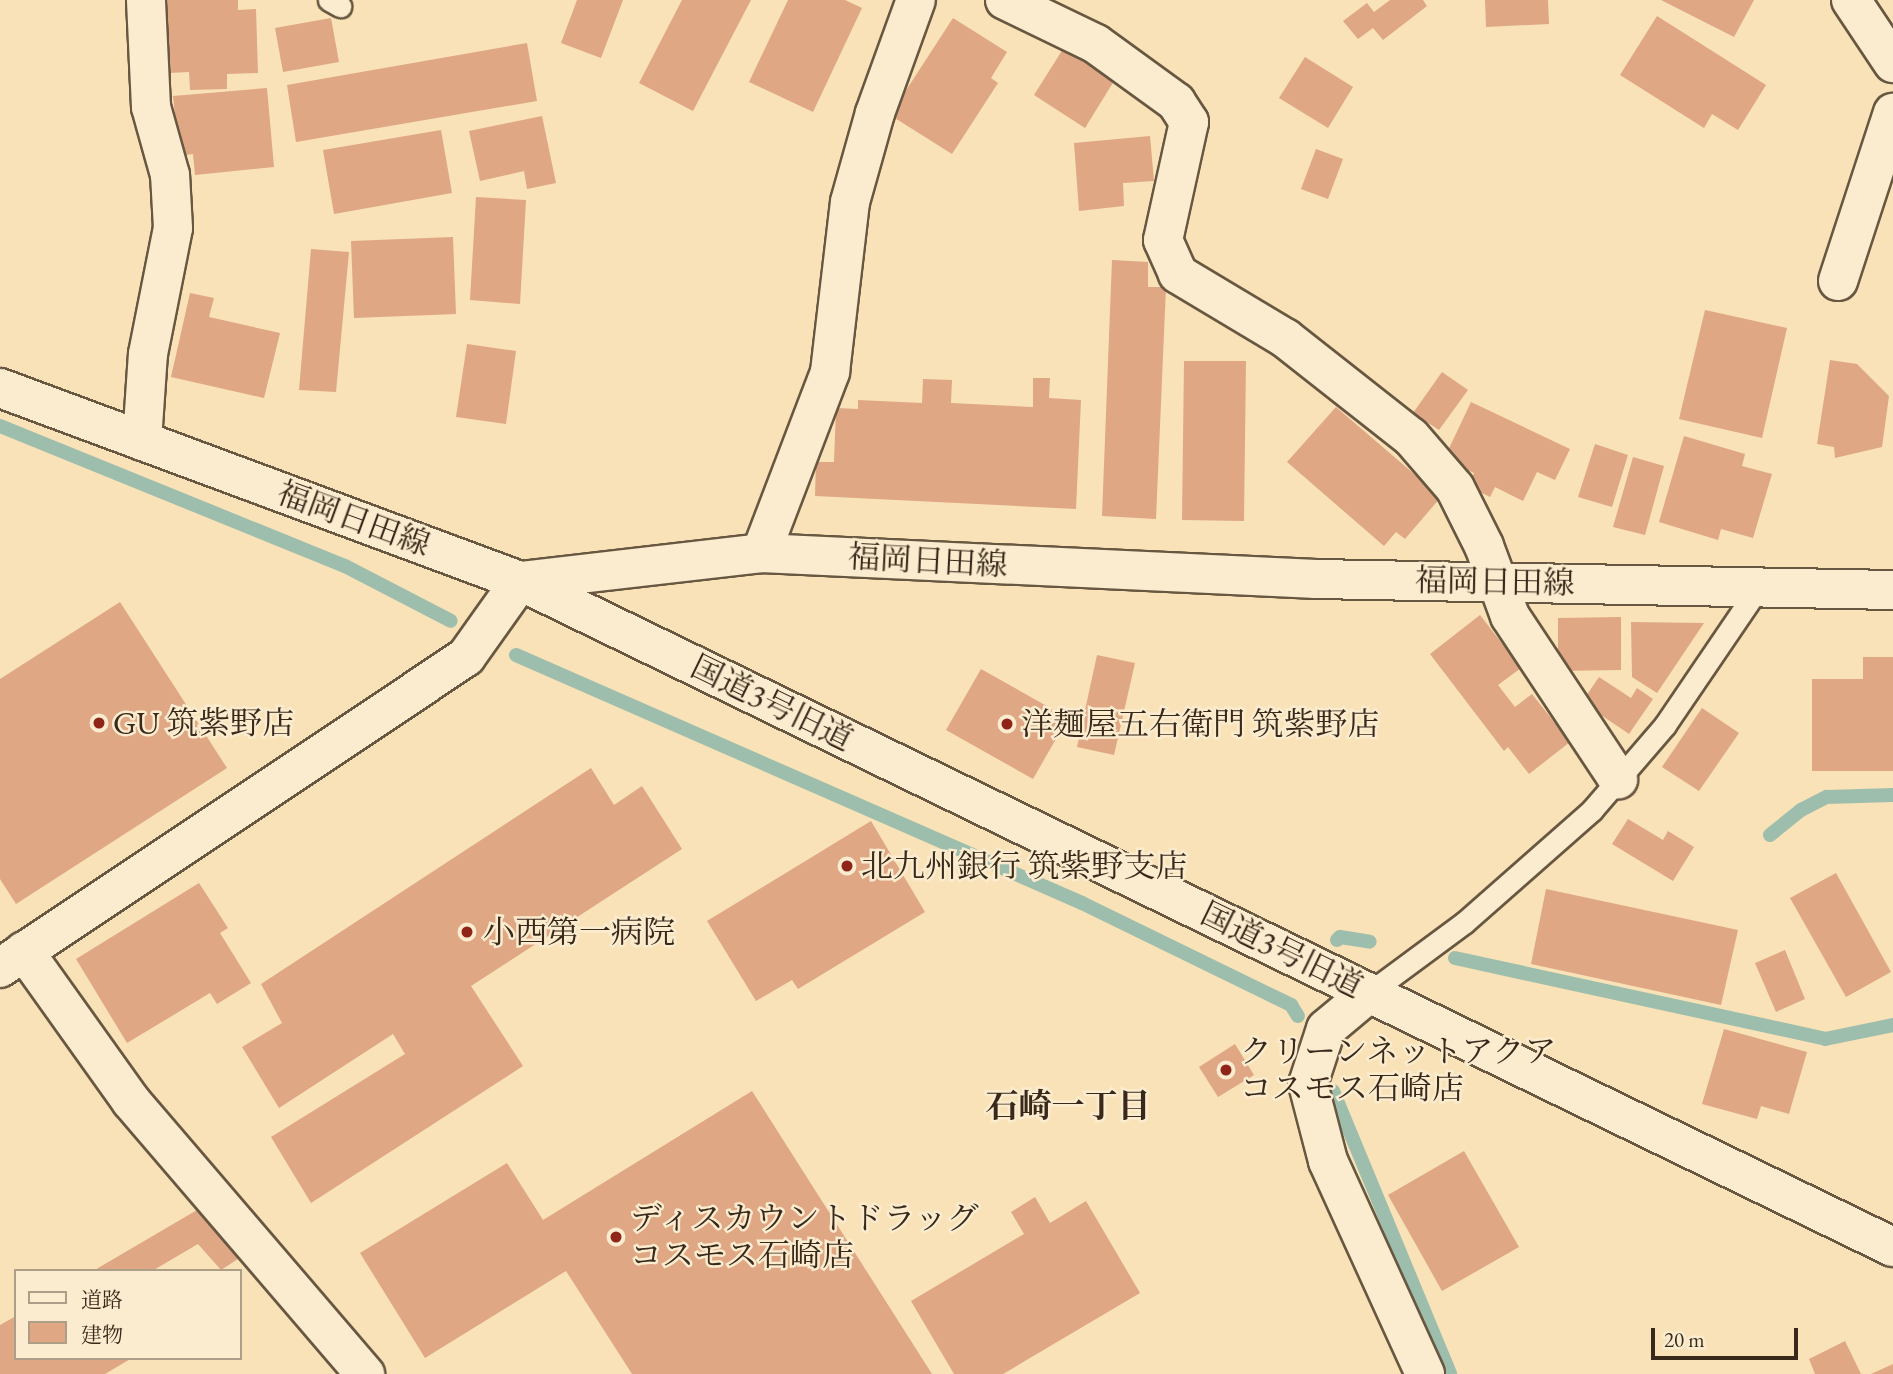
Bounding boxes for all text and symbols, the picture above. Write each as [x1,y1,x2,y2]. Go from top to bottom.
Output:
street label: 福岡日田線 [272,474,436,564]
street label: 福岡日田線 [847,538,1009,584]
street label: 福岡日田線 [1415,561,1575,603]
street label: 国道3号旧道 [685,647,859,759]
place label: GU 筑紫野店 [113,704,294,742]
place label: 洋麺屋五右衛門 筑紫野店 [1021,705,1379,743]
marker: GU 筑紫野店 [91,715,107,731]
marker: 洋麺屋五右衛門 筑紫野店 [999,716,1015,732]
place label: 北九州銀行 筑紫野支店 [861,847,1187,885]
marker: 北九州銀行 筑紫野支店 [839,858,855,874]
street label: 国道3号旧道 [1195,894,1369,1006]
place label: 小西第一病院 [483,913,675,951]
marker: 小西第一病院 [457,922,477,942]
place label: クリーンネットアクア コスモス石崎店 [1240,1033,1560,1108]
marker: クリーンネットアクア コスモス石崎店 [1218,1062,1234,1078]
district label: 石崎一丁目 [986,1086,1150,1126]
place label: ディスカウントドラッグ コスモス石崎店 [630,1200,982,1275]
marker: ディスカウントドラッグ コスモス石崎店 [608,1229,624,1245]
legend [14,1269,242,1360]
text: 道路 [81,1286,123,1313]
scale bar [1655,1314,1802,1358]
text: 建物 [81,1321,123,1348]
text: 20 m [1664,1326,1705,1353]

